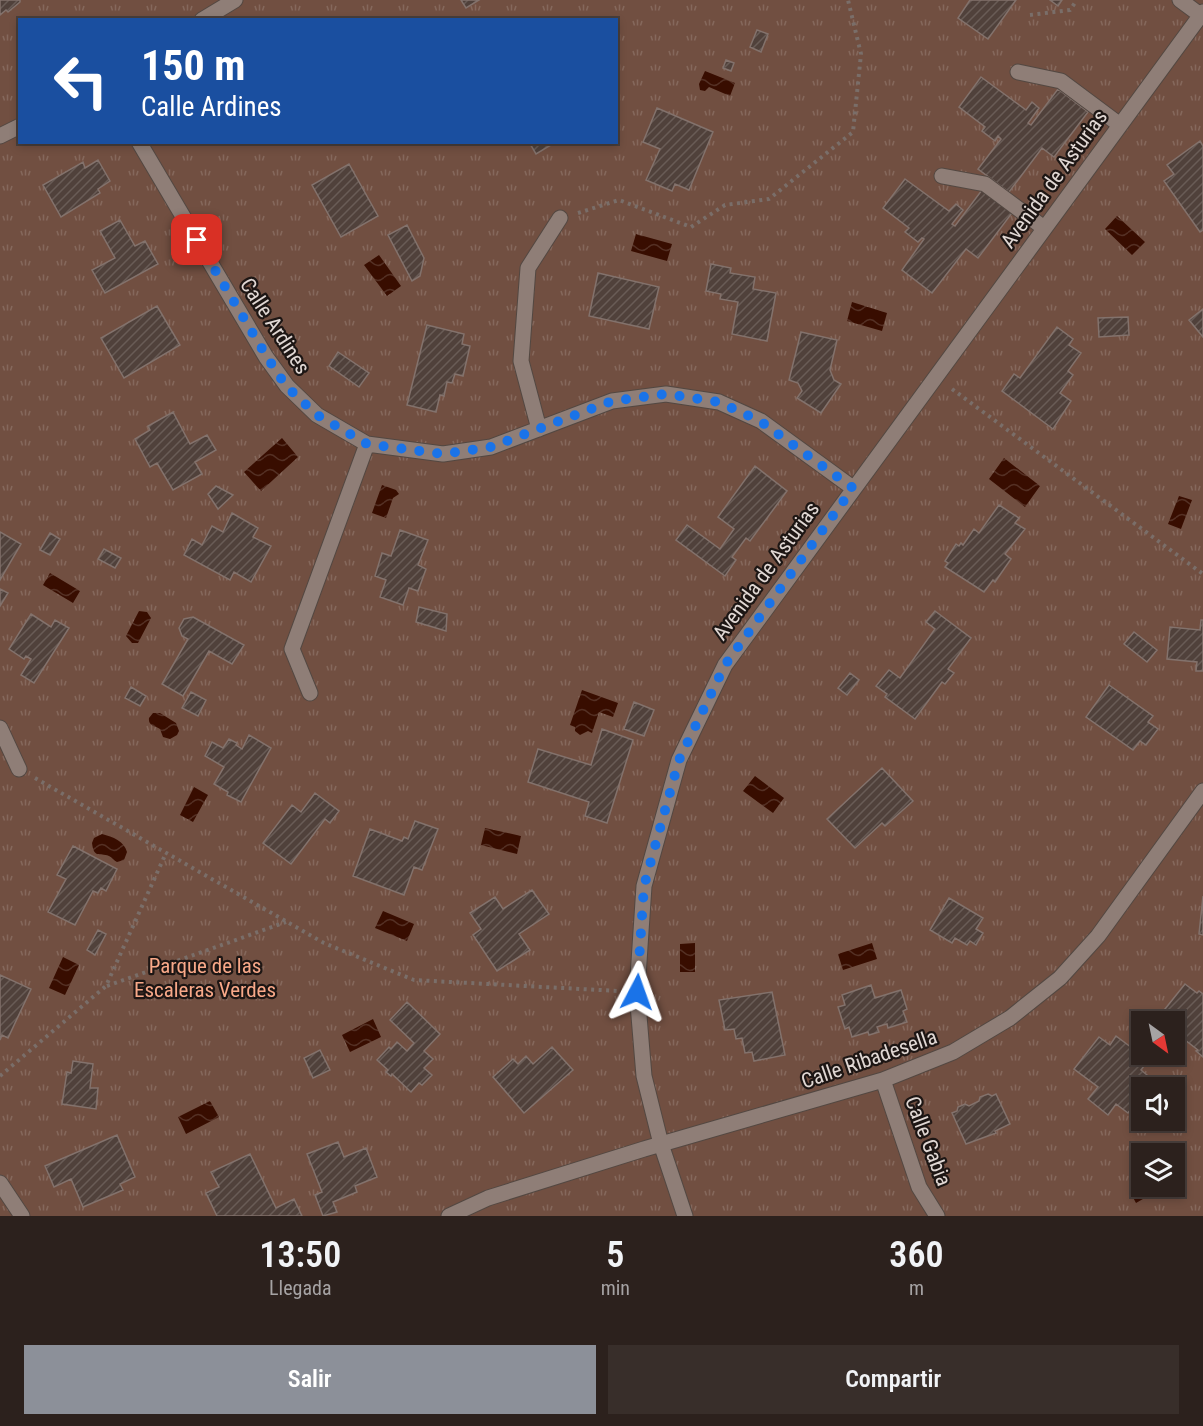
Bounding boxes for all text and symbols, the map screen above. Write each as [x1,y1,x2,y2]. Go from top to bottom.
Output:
text: 150 m [141,41,246,90]
icon: left [42,42,120,120]
text: Calle Ardines [141,91,282,123]
street label: Avenida de Asturias [996,105,1112,253]
pin [171,214,222,265]
icon: arrive [180,223,213,256]
street label: Calle Ardines [235,274,315,378]
street label: Avenida de Asturias [708,497,824,645]
park label: Parque de las Escaleras Verdes [134,954,276,1002]
position arrow [605,960,669,1024]
north arrow [1131,1011,1185,1065]
map controls [1131,1011,1185,1197]
street label: Calle Ribadesella [798,1025,940,1093]
button: sound [1131,1077,1185,1131]
street label: Calle Gabia [900,1093,956,1189]
button: layers [1131,1143,1185,1197]
text: 13:50 [259,1234,341,1276]
text: 5 [606,1234,624,1276]
text: 360 [889,1234,944,1276]
text: Llegada [269,1276,332,1300]
text: min [601,1276,630,1300]
text: m [909,1276,924,1300]
button: Salir [24,1345,596,1414]
button: Compartir [608,1345,1179,1414]

